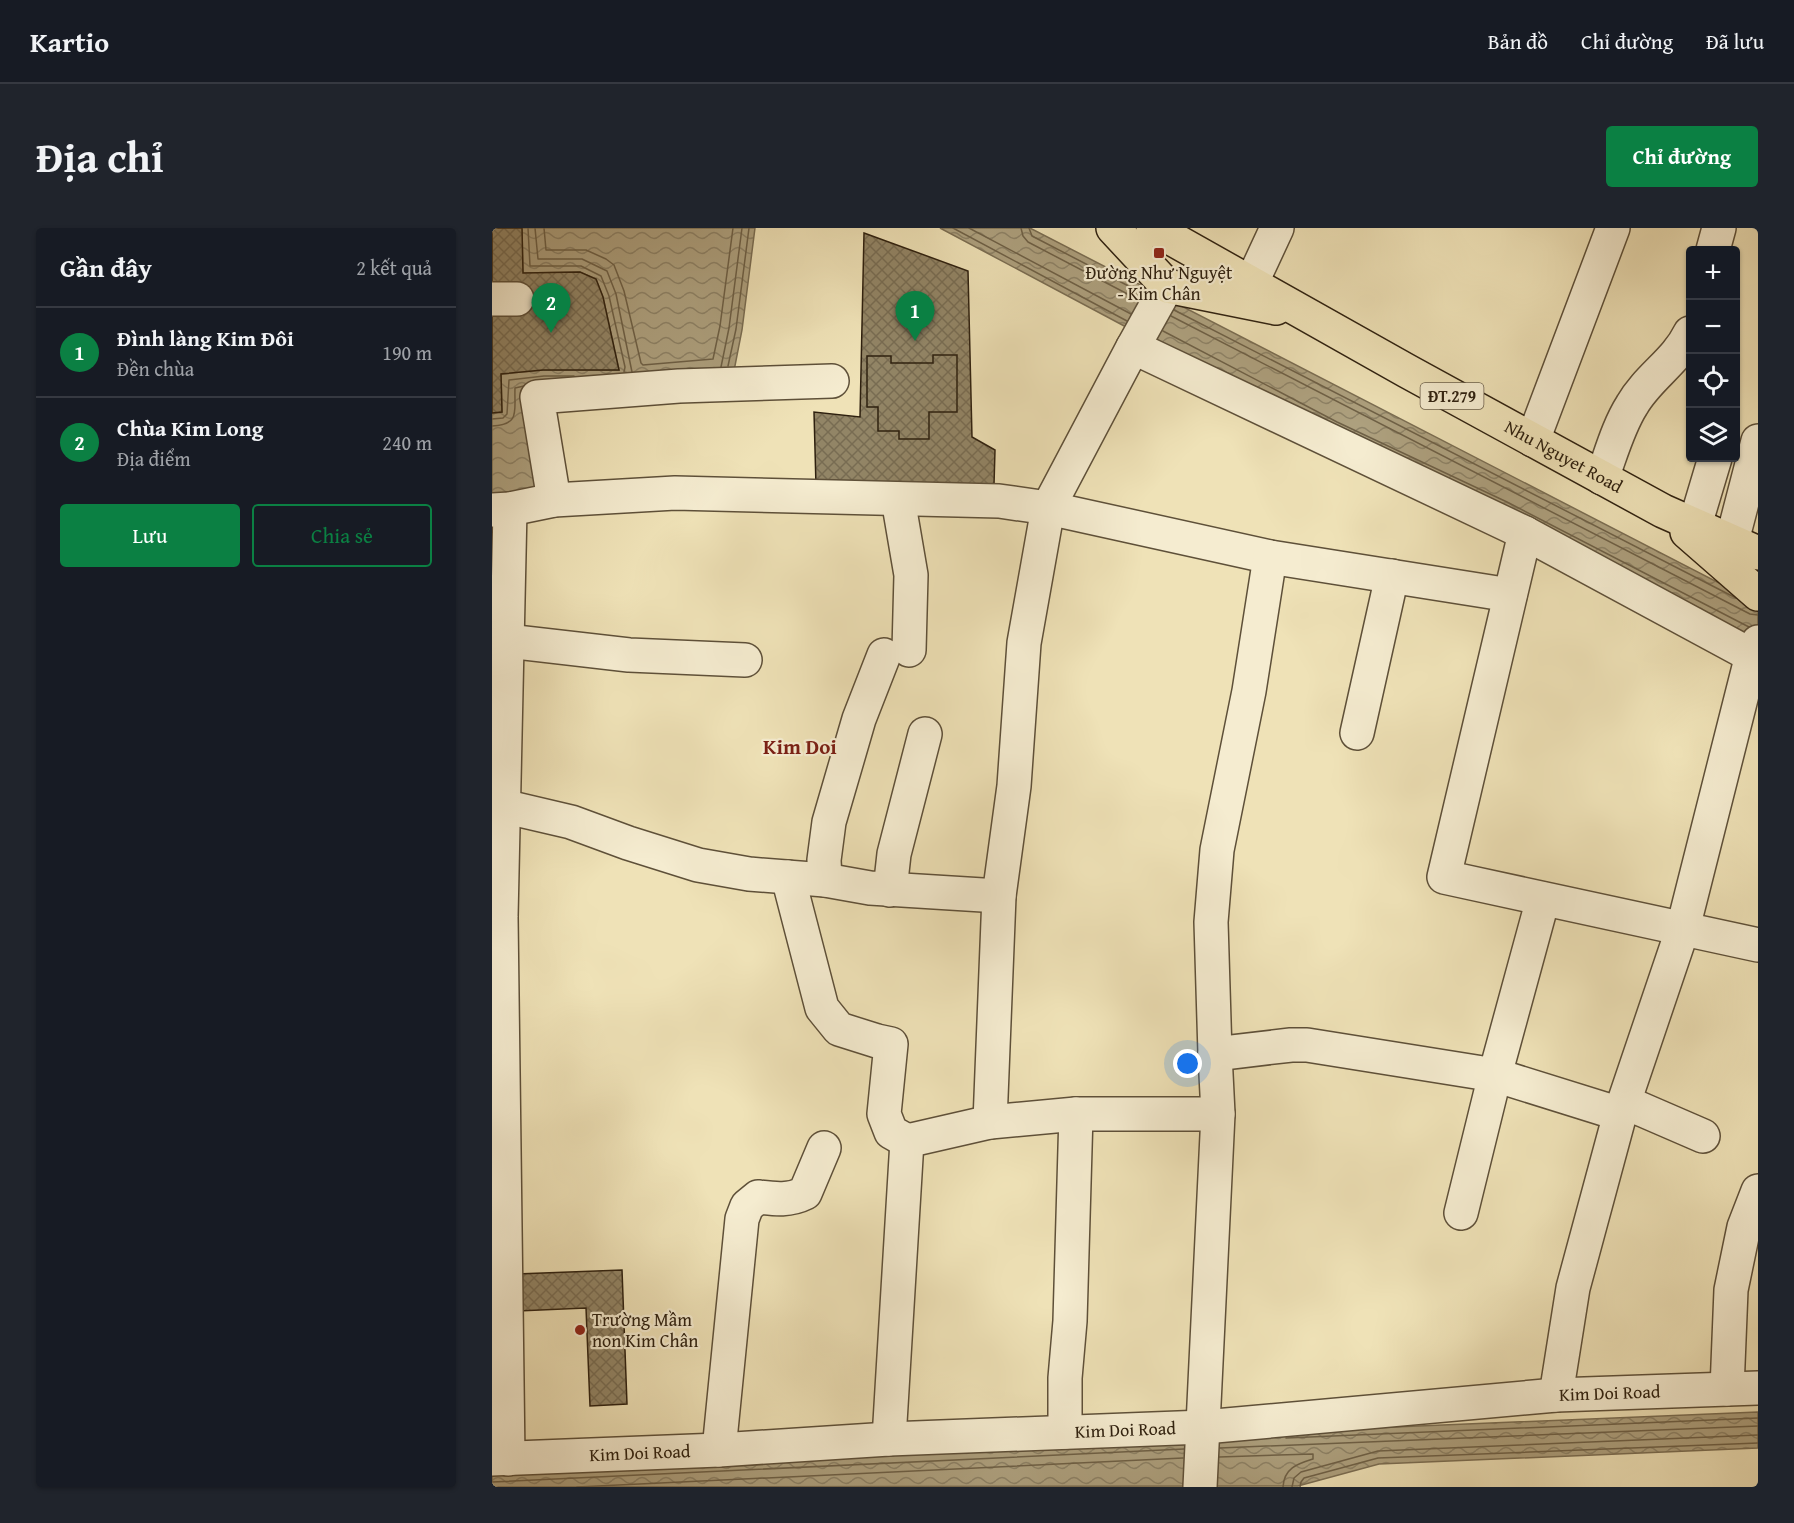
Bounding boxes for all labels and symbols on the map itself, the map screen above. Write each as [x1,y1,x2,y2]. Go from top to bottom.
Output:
marker: Đường Như Nguyệt - Kim Chân [1152,246,1166,260]
place label: Đường Như Nguyệt - Kim Chân [1086,259,1233,307]
pin: 2 [532,284,570,333]
pin: 1 [896,291,934,341]
road number: ĐT.279 [1420,383,1484,409]
street label: Nhu Nguyet Road [1500,413,1628,500]
district label: Kim Doi [763,731,837,762]
your location [1173,1049,1202,1078]
place label: Trường Mầm non Kim Chân [592,1306,698,1354]
marker: Trường Mầm non Kim Chân [573,1323,587,1337]
street label: Kim Doi Road [1559,1377,1661,1408]
street label: Kim Doi Road [1074,1414,1177,1445]
street label: Kim Doi Road [589,1437,691,1468]

